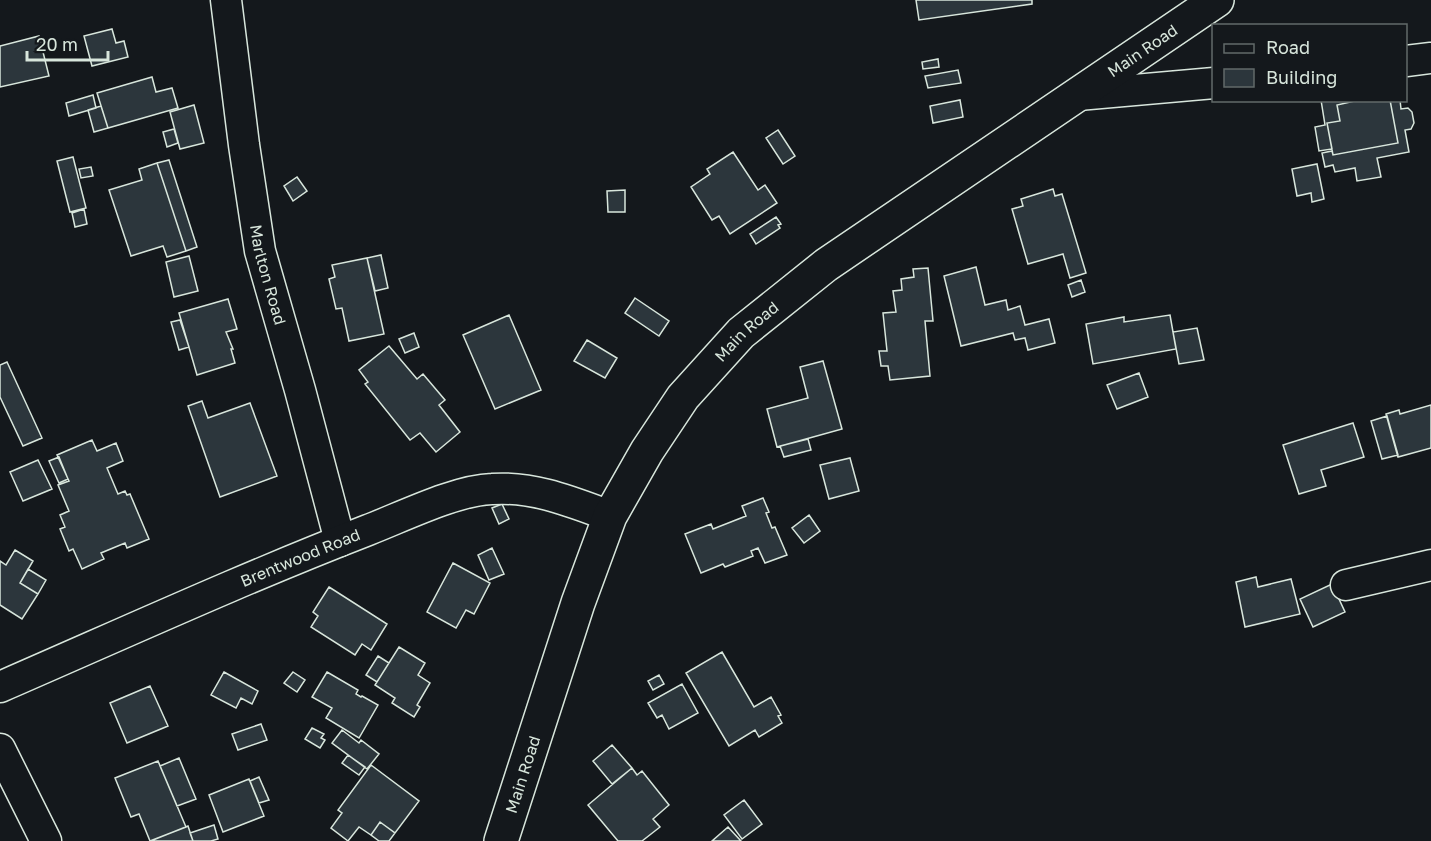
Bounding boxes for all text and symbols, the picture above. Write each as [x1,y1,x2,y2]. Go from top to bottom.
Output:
street label: Main Road [1104,20,1181,81]
scale bar [27,24,108,62]
legend [1212,24,1407,102]
text: 20 m [36,33,78,55]
text: Road [1266,36,1310,58]
text: Building [1266,66,1337,88]
street label: Marlton Road [246,223,291,327]
street label: Main Road [710,297,783,366]
street label: Brentwood Road [237,524,363,591]
street label: Main Road [501,733,544,816]

